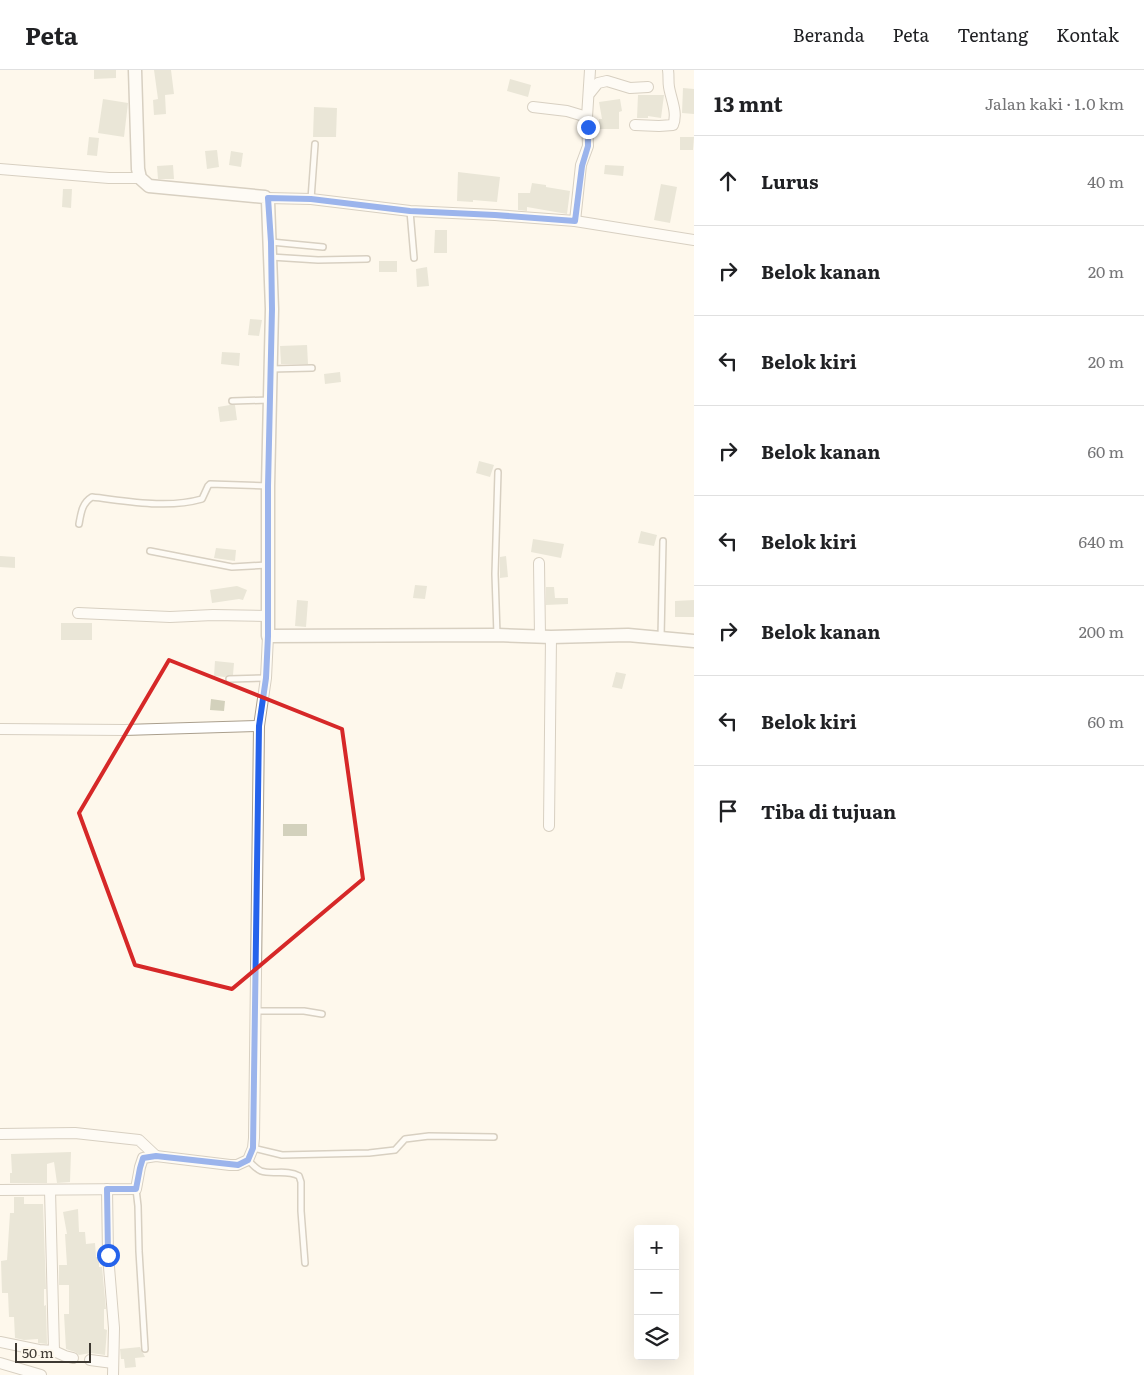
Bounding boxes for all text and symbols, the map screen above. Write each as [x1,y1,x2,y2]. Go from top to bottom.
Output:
text: Peta [25,17,78,52]
text: Beranda [793,21,864,48]
text: Peta [892,21,929,48]
text: Tentang [957,21,1028,48]
text: Kontak [1056,21,1119,48]
text: 13 mnt [714,87,783,118]
text: Jalan kaki · 1.0 km [985,91,1124,115]
route end [577,116,600,139]
icon: ahead [714,167,742,195]
text: Lurus [761,167,818,195]
text: 40 m [1087,169,1124,193]
icon: right [714,257,742,285]
text: Belok kanan [761,257,880,285]
text: 20 m [1088,259,1124,283]
icon: left [714,347,742,375]
text: Belok kiri [761,347,857,375]
text: 20 m [1088,349,1124,373]
icon: right [714,437,742,465]
text: Belok kanan [761,437,880,465]
text: 60 m [1087,439,1124,463]
icon: left [714,527,742,555]
text: Belok kiri [761,527,857,555]
text: 640 m [1079,529,1124,553]
icon: right [714,617,742,645]
text: Belok kanan [761,617,880,645]
text: 200 m [1079,619,1124,643]
icon: left [714,707,742,735]
text: Belok kiri [761,707,857,735]
text: 60 m [1087,709,1124,733]
icon: arrive [714,797,742,825]
text: Tiba di tujuan [761,797,896,825]
map controls [634,1225,679,1360]
button: + [634,1225,679,1270]
route start [97,1244,120,1267]
button: − [634,1270,679,1315]
button: layers [634,1315,679,1360]
scale bar [15,1340,91,1363]
text: 50 m [22,1342,54,1362]

